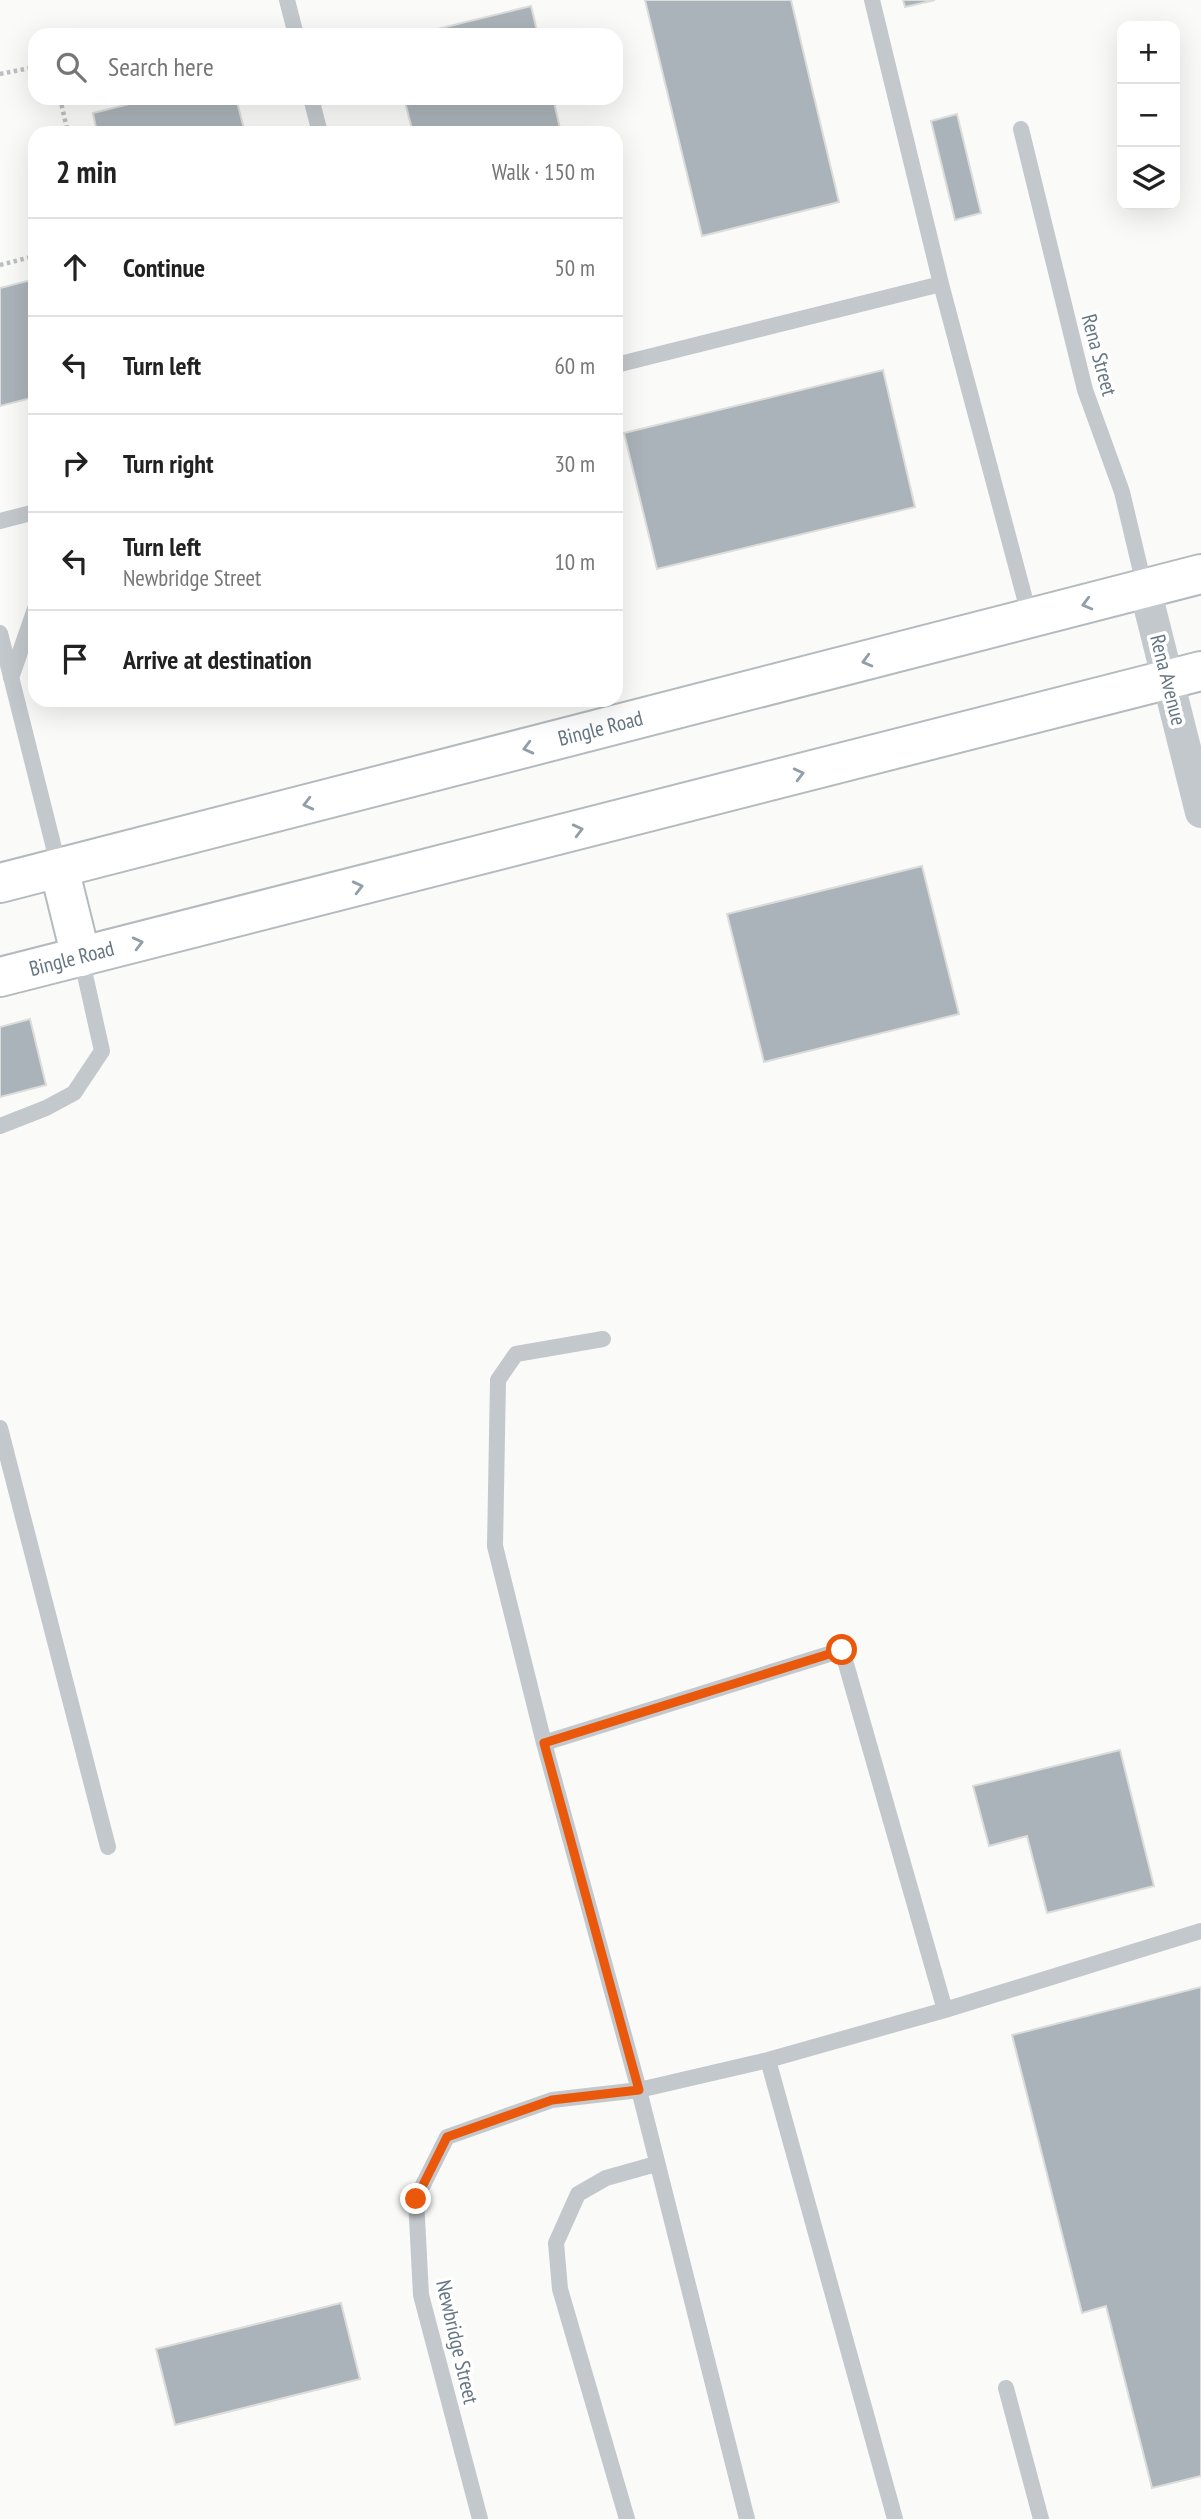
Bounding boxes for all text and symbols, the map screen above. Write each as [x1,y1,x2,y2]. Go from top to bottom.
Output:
map controls [1117,21,1180,210]
button: + [1117,21,1180,84]
search box [28,28,623,105]
icon: search [52,48,90,86]
text: Search here [108,50,214,83]
button: − [1117,84,1180,147]
button: layers [1117,147,1180,210]
text: 2 min [56,152,117,191]
text: Walk · 150 m [492,157,595,186]
icon: ahead [56,248,94,286]
text: Continue [123,251,205,284]
text: 50 m [554,253,595,282]
street label: Rena Street [1076,311,1123,399]
icon: left [56,346,94,384]
text: Turn left [123,349,201,382]
text: 60 m [554,351,595,380]
icon: right [56,444,94,482]
text: Turn right [123,447,214,480]
text: 30 m [554,449,595,478]
text: Turn left [123,530,201,563]
icon: left [56,542,94,580]
text: 10 m [554,547,595,576]
text: Newbridge Street [123,563,261,592]
one-way arrow [1082,595,1094,610]
street label: Rena Avenue [1144,632,1193,728]
icon: arrive [56,640,94,678]
text: Arrive at destination [123,643,312,676]
one-way arrow [861,653,873,667]
street label: Bingle Road [555,704,646,752]
one-way arrow [522,740,534,754]
one-way arrow [793,768,805,782]
one-way arrow [302,796,314,811]
one-way arrow [572,824,584,838]
one-way arrow [352,881,364,895]
street label: Bingle Road [26,934,117,982]
one-way arrow [131,937,143,951]
route start [826,1634,857,1665]
route end [400,2183,431,2214]
street label: Newbridge Street [430,2277,485,2407]

